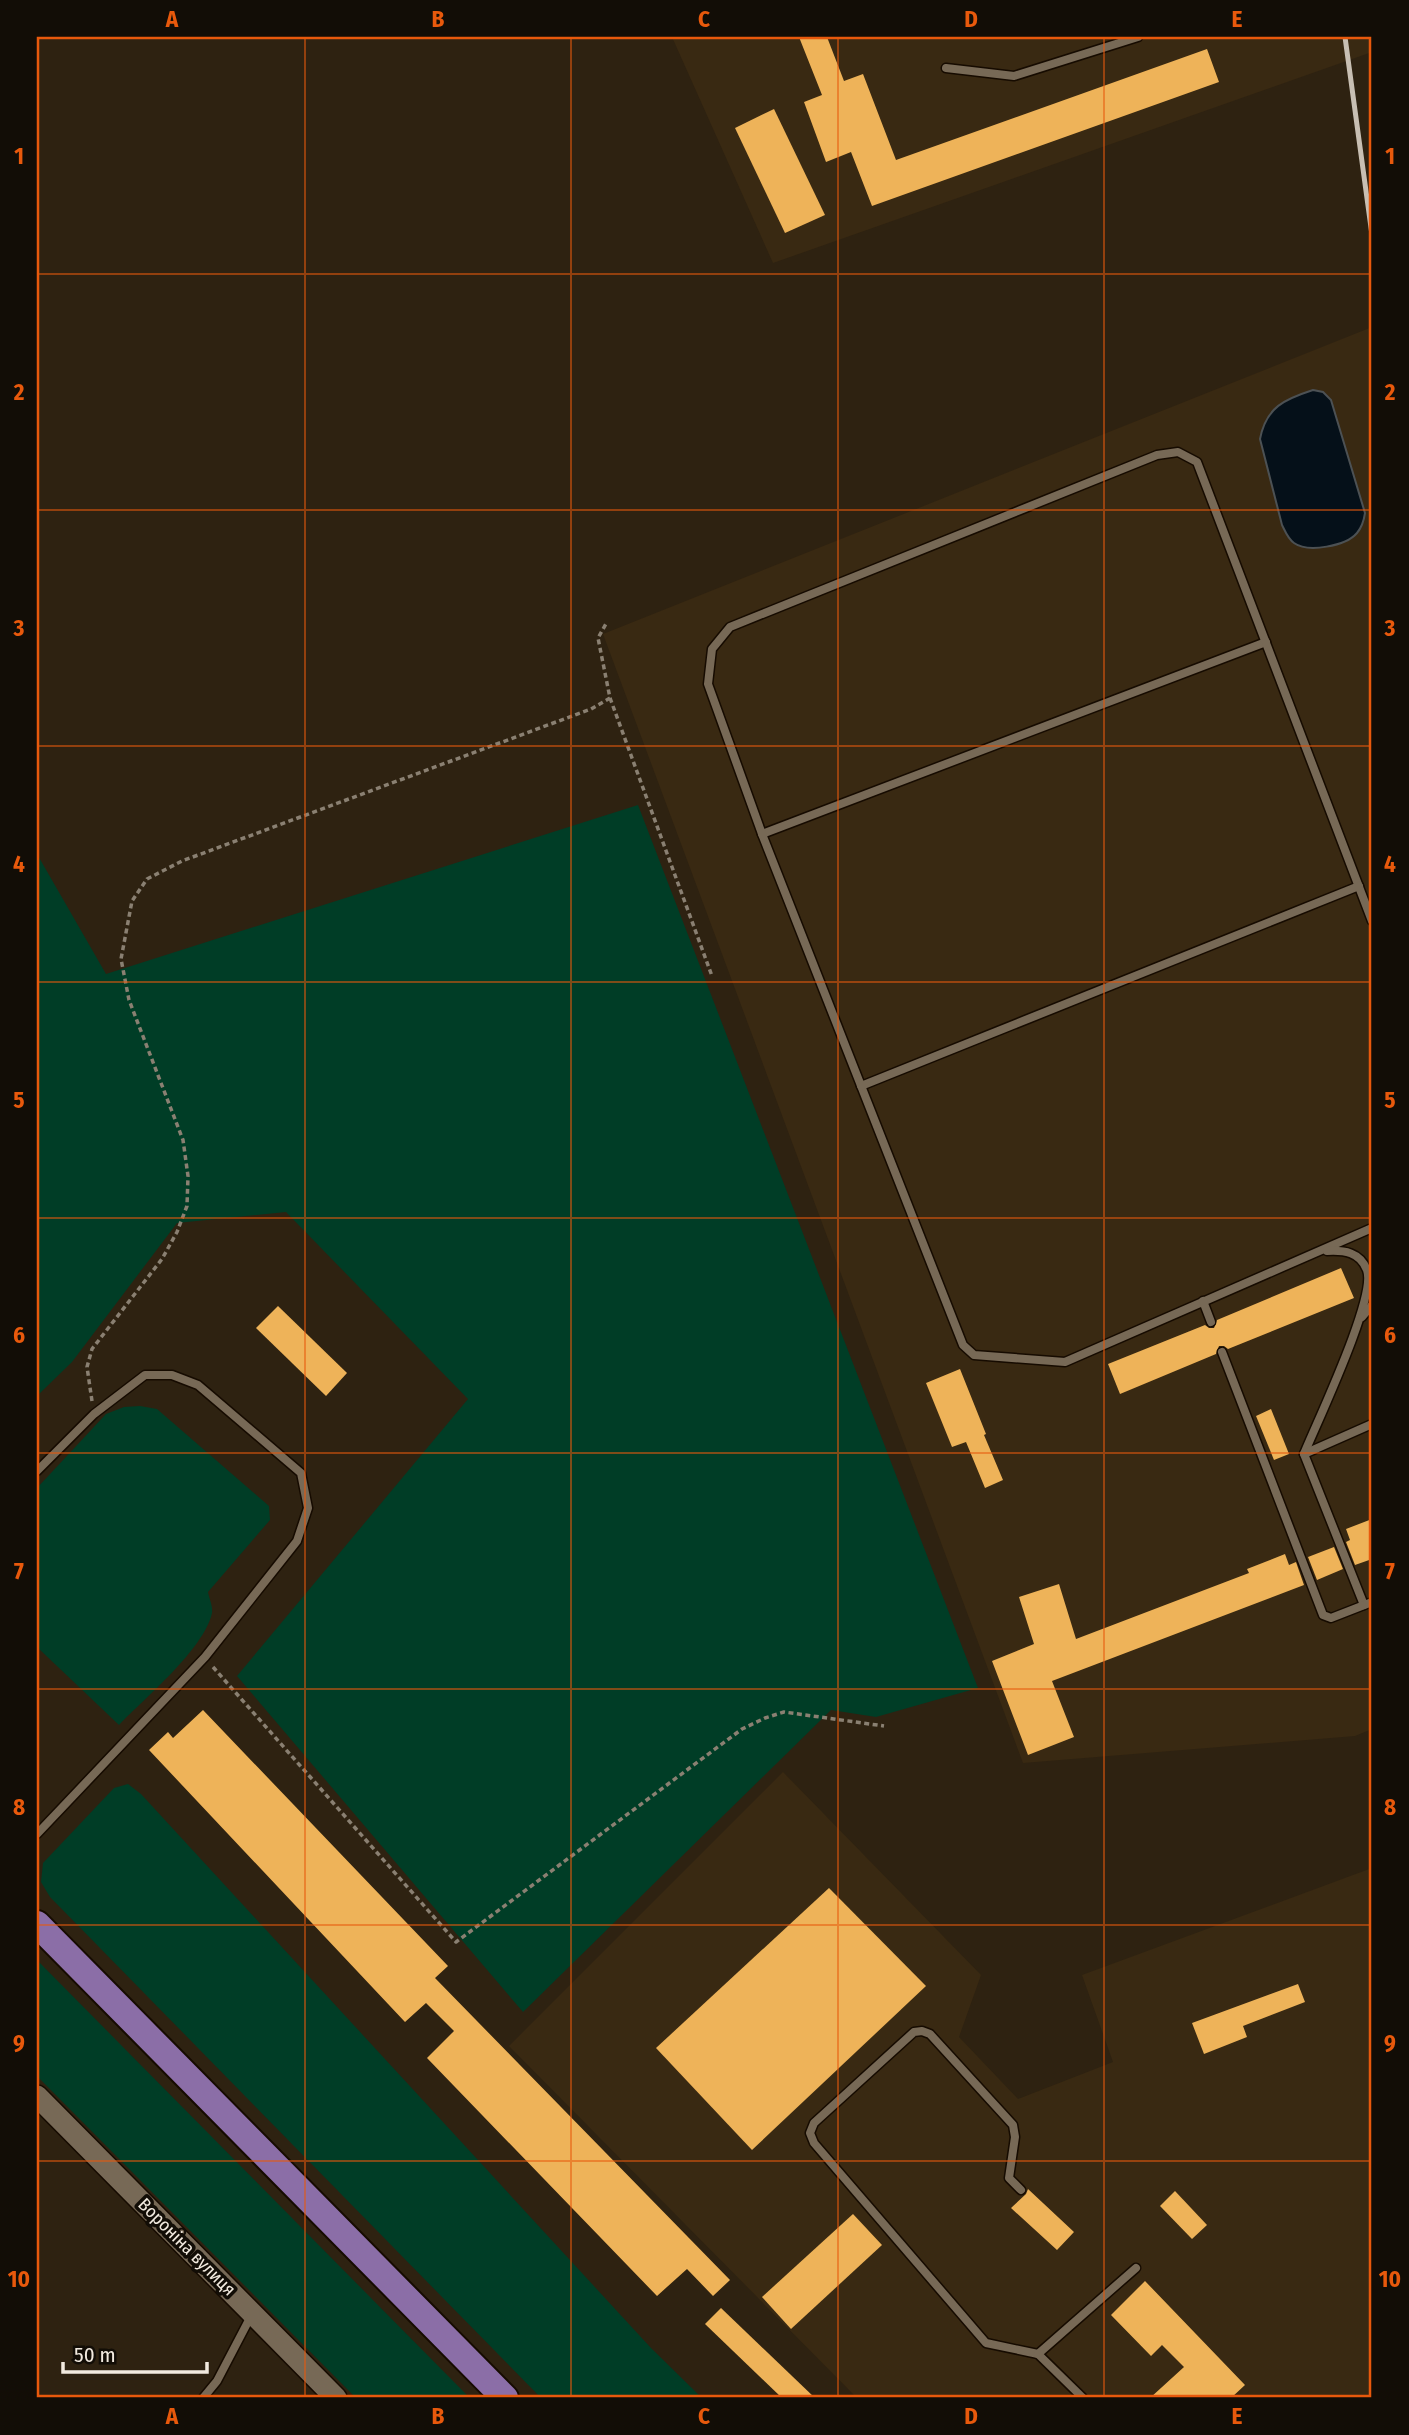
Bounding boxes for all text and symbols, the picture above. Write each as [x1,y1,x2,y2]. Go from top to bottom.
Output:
text: A [165,5,179,33]
text: B [432,5,445,33]
text: C [698,5,710,33]
text: D [964,5,978,33]
text: E [1232,5,1243,33]
text: 1 [14,142,24,170]
text: 1 [1385,142,1395,170]
text: 2 [13,378,25,406]
text: 2 [1384,378,1396,406]
text: 3 [13,614,25,642]
text: 3 [1384,614,1396,642]
text: 4 [13,850,25,878]
text: 4 [1384,850,1396,878]
text: 5 [13,1086,25,1114]
text: 5 [1384,1086,1396,1114]
text: 6 [13,1321,25,1349]
text: 6 [1384,1321,1396,1349]
text: 7 [14,1557,24,1585]
text: 7 [1385,1557,1395,1585]
text: 8 [13,1793,25,1821]
text: 8 [1384,1793,1396,1821]
text: 9 [13,2029,25,2057]
text: 9 [1384,2029,1396,2057]
street label: Вороніна вулиця [134,2194,240,2300]
text: 10 [8,2265,30,2293]
text: 10 [1379,2265,1401,2293]
scale bar [63,2330,206,2374]
text: 50 m [74,2342,116,2368]
text: A [165,2402,179,2430]
text: B [432,2402,445,2430]
text: C [698,2402,710,2430]
text: D [964,2402,978,2430]
text: E [1232,2402,1243,2430]

